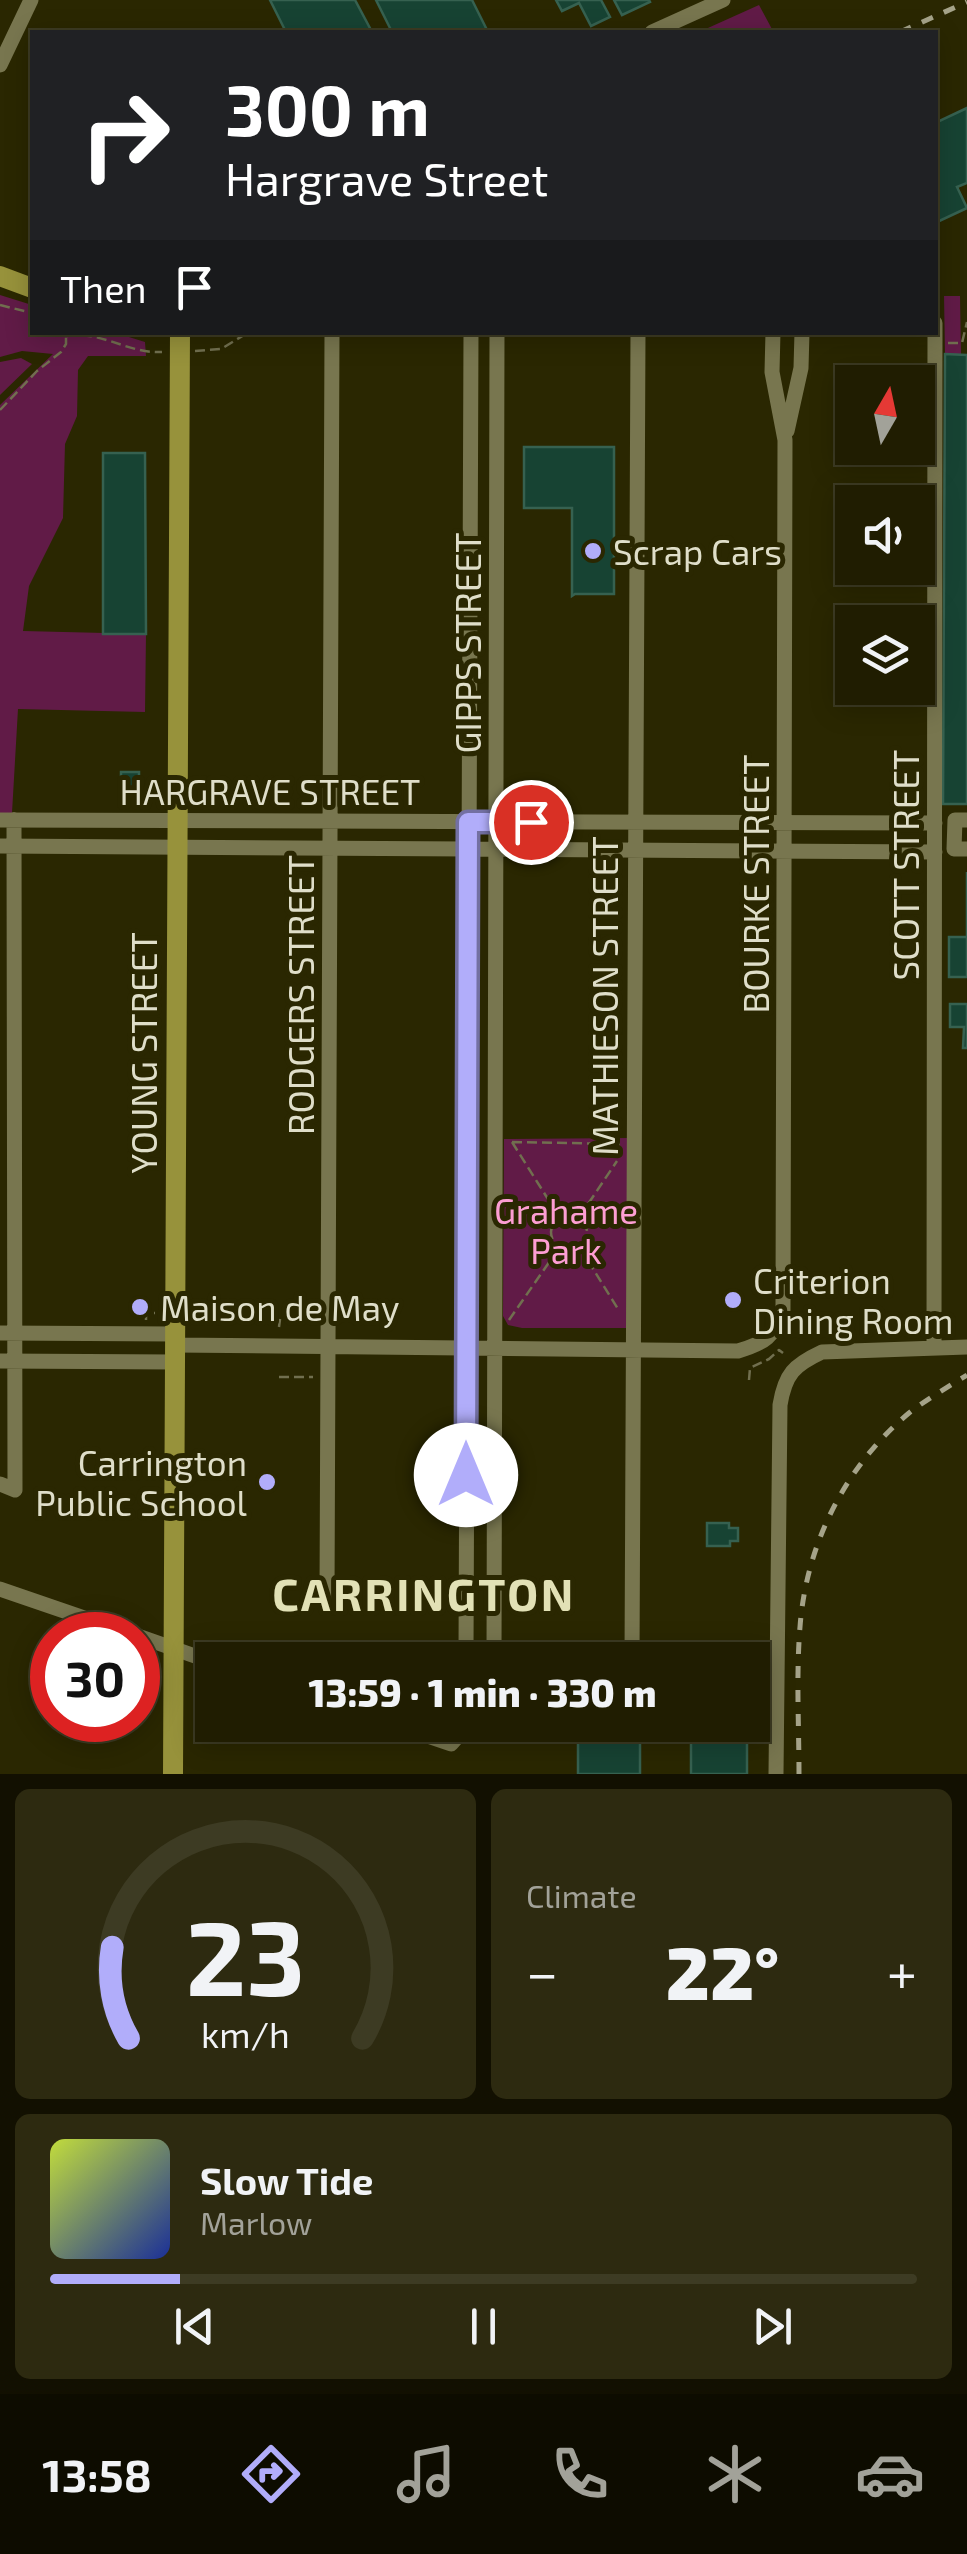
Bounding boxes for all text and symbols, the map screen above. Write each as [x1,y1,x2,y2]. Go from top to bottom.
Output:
text: 300 m [225,66,430,150]
icon: right [60,70,190,200]
text: Hargrave Street [225,151,548,205]
icon: arrive [167,260,222,315]
text: Then [60,265,147,311]
north arrow [835,365,935,465]
map controls [835,365,935,705]
button: sound [835,485,935,585]
place label: Scrap Cars [613,530,782,572]
street label: GIPPS STREET [446,532,488,754]
marker: Scrap Cars [582,540,604,562]
button: layers [835,605,935,705]
street label: SCOTT STREET [884,750,926,980]
street label: BOURKE STREET [734,754,776,1014]
street label: HARGRAVE STREET [120,770,420,812]
pin [489,780,574,865]
icon: arrive [504,795,559,850]
street label: MATHIESON STREET [583,836,625,1156]
street label: RODGERS STREET [279,855,321,1135]
street label: YOUNG STREET [122,932,164,1174]
park label: Grahame Park [494,1189,638,1271]
place label: Criterion Dining Room [753,1259,953,1341]
place label: Maison de May [160,1286,399,1328]
marker: Criterion Dining Room [722,1289,744,1311]
marker: Maison de May [129,1296,151,1318]
position arrow [414,1423,518,1527]
place label: Carrington Public School [35,1441,248,1523]
marker: Carrington Public School [256,1471,278,1493]
district label: CARRINGTON [272,1566,576,1620]
speed limit sign: 30 [30,1612,160,1742]
text: 13:59 · 1 min · 330 m [308,1669,657,1715]
text: Climate [526,1876,637,1914]
text: 23 [186,1892,305,2017]
text: 22° [666,1925,779,2015]
text: − [526,1938,558,2004]
text: + [887,1938,917,2004]
text: km/h [201,2012,290,2055]
text: Slow Tide [200,2157,373,2203]
text: Marlow [200,2203,312,2241]
icon: previous [167,2299,222,2354]
icon: pause [456,2299,511,2354]
icon: next [745,2299,800,2354]
icon: directions [236,2439,306,2509]
icon: music [391,2439,461,2509]
icon: phone [545,2439,615,2509]
icon: climate [700,2439,770,2509]
icon: car [855,2439,925,2509]
text: 13:58 [42,2447,152,2501]

